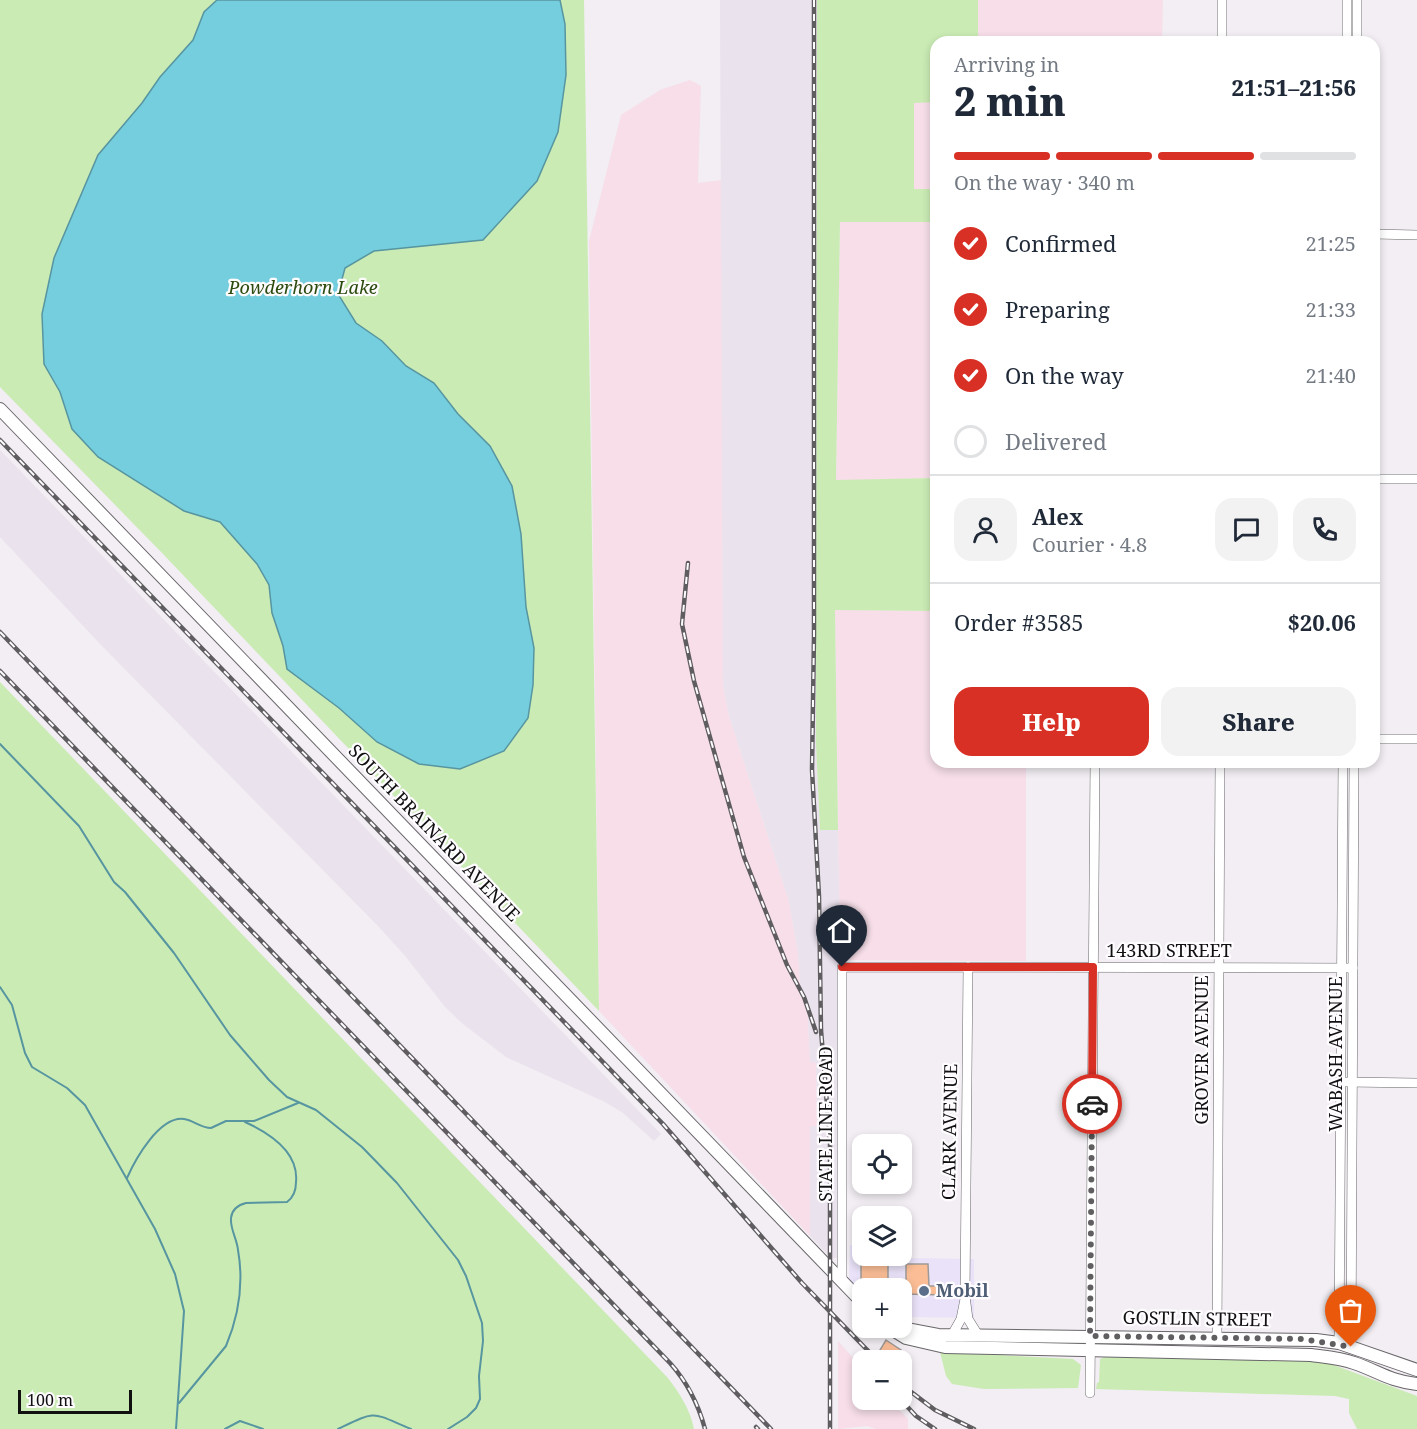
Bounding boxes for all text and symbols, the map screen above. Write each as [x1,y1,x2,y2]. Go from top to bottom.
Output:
text: Arriving in [954,51,1059,78]
text: 21:51–21:56 [1232,72,1356,102]
text: 2 min [954,74,1066,127]
text: On the way · 340 m [954,169,1135,196]
icon: check [954,227,987,260]
text: Confirmed [1005,228,1116,258]
text: 21:25 [1306,230,1356,257]
park label: Powderhorn Lake [227,275,378,299]
icon: check [954,293,987,326]
text: Preparing [1005,294,1110,324]
text: 21:33 [1306,296,1356,323]
icon: check [954,359,987,392]
text: On the way [1005,360,1124,390]
text: 21:40 [1306,362,1356,389]
text: Delivered [1005,426,1107,456]
button: person [954,498,1017,561]
button: chat [1215,498,1278,561]
button: phone [1293,498,1356,561]
text: Alex [1032,501,1083,531]
text: Courier · 4.8 [1032,531,1147,558]
text: Order #3585 [954,607,1084,637]
text: $20.06 [1287,607,1356,637]
button: Help [954,687,1149,756]
button: Share [1161,687,1356,756]
street label: SOUTH BRAINARD AVENUE [344,739,526,926]
pin [816,905,867,967]
icon: home [825,914,858,947]
street label: 143RD STREET [1106,938,1232,962]
street label: GROVER AVENUE [1189,975,1213,1125]
street label: WABASH AVENUE [1323,976,1347,1132]
street label: STATE LINE ROAD [813,1046,837,1202]
street label: CLARK AVENUE [936,1064,962,1200]
courier [1062,1074,1122,1134]
icon: car [1076,1088,1109,1121]
map controls [852,1134,912,1410]
button: locate [852,1134,912,1194]
button: layers [852,1206,912,1266]
button: + [852,1278,912,1338]
place label: Mobil [936,1278,989,1302]
marker: Mobil [917,1284,931,1298]
pin [1325,1285,1376,1347]
icon: bag [1334,1294,1367,1327]
street label: GOSTLIN STREET [1122,1305,1272,1331]
button: − [852,1350,912,1410]
scale bar [18,1387,132,1414]
text: 100 m [27,1389,73,1411]

